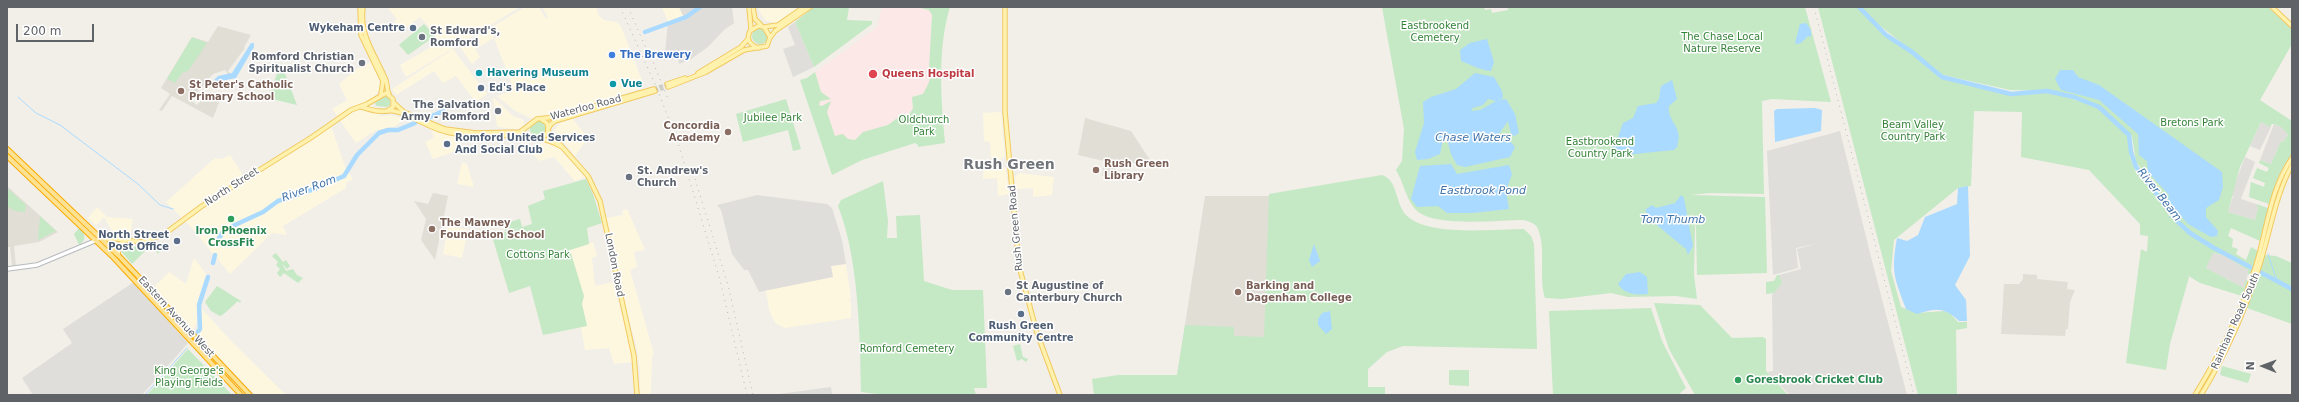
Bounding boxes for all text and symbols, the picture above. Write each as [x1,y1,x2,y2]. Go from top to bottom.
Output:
scale bar [18,16,96,42]
park label: Eastbrookend Cemetery [1401,20,1469,44]
place label: Wykeham Centre [309,22,405,34]
marker: Wykeham Centre [408,23,418,33]
text: 200 m [23,24,61,38]
place label: St Edward's, Romford [430,25,500,48]
park label: The Chase Local Nature Reserve [1681,31,1763,54]
marker: St Edward's, Romford [417,32,427,42]
place label: The Brewery [620,49,691,61]
marker: The Brewery [607,50,617,60]
place label: Romford Christian Spiritualist Church [249,51,354,74]
marker: Romford Christian Spiritualist Church [357,58,367,68]
place label: Havering Museum [487,67,589,79]
marker: Havering Museum [474,68,484,78]
marker: Queens Hospital [867,68,879,80]
place label: Queens Hospital [882,68,974,80]
place label: Vue [621,78,642,90]
place label: St Peter's Catholic Primary School [189,79,293,102]
marker: Vue [608,79,618,89]
place label: Ed's Place [489,82,546,94]
marker: Ed's Place [476,83,486,93]
marker: St Peter's Catholic Primary School [176,86,186,96]
street label: Waterloo Road [549,93,623,123]
place label: The Salvation Army - Romford [401,99,490,122]
marker: The Salvation Army - Romford [493,106,503,116]
park label: Jubilee Park [744,112,802,124]
park label: Oldchurch Park [899,114,949,138]
park label: Bretons Park [2160,117,2224,129]
park label: Beam Valley Country Park [1881,119,1945,142]
place label: Concordia Academy [664,120,720,144]
marker: Concordia Academy [723,127,733,137]
water label: Chase Waters [1435,131,1511,145]
place label: Romford United Services And Social Club [455,132,595,156]
park label: Eastbrookend Country Park [1566,136,1634,160]
marker: Romford United Services And Social Club [442,139,452,149]
district label: Rush Green [963,157,1055,173]
place label: Rush Green Library [1104,158,1169,182]
street label: North Street [203,165,261,209]
place label: St. Andrew's Church [637,165,708,188]
marker: Rush Green Library [1091,165,1101,175]
water label: River Beam [2134,166,2184,224]
marker: St. Andrew's Church [624,172,634,182]
water label: River Rom [280,173,338,205]
water label: Eastbrook Pond [1440,184,1526,198]
street label: Rush Green Road [1006,185,1026,271]
water label: Tom Thumb [1641,213,1705,227]
marker: Iron Phoenix CrossFit [226,214,236,224]
place label: The Mawney Foundation School [440,217,545,240]
marker: The Mawney Foundation School [427,224,437,234]
place label: Iron Phoenix CrossFit [195,225,267,248]
place label: North Street Post Office [98,229,169,252]
street label: London Road [602,232,626,298]
marker: North Street Post Office [172,236,182,246]
park label: Cottons Park [506,249,570,261]
street label: Rainham Road South [2209,271,2263,371]
street label: Eastern Avenue West [135,274,217,360]
place label: St Augustine of Canterbury Church [1016,280,1122,304]
place label: Barking and Dagenham College [1246,280,1352,304]
marker: St Augustine of Canterbury Church [1003,287,1013,297]
marker: Barking and Dagenham College [1233,287,1243,297]
marker: Rush Green Community Centre [1016,309,1026,319]
place label: Rush Green Community Centre [968,320,1074,344]
park label: Romford Cemetery [860,343,954,355]
north arrow [2243,346,2283,386]
text: N [2244,361,2257,371]
park label: King George's Playing Fields [154,365,224,388]
place label: Goresbrook Cricket Club [1746,374,1883,386]
marker: Goresbrook Cricket Club [1733,375,1743,385]

